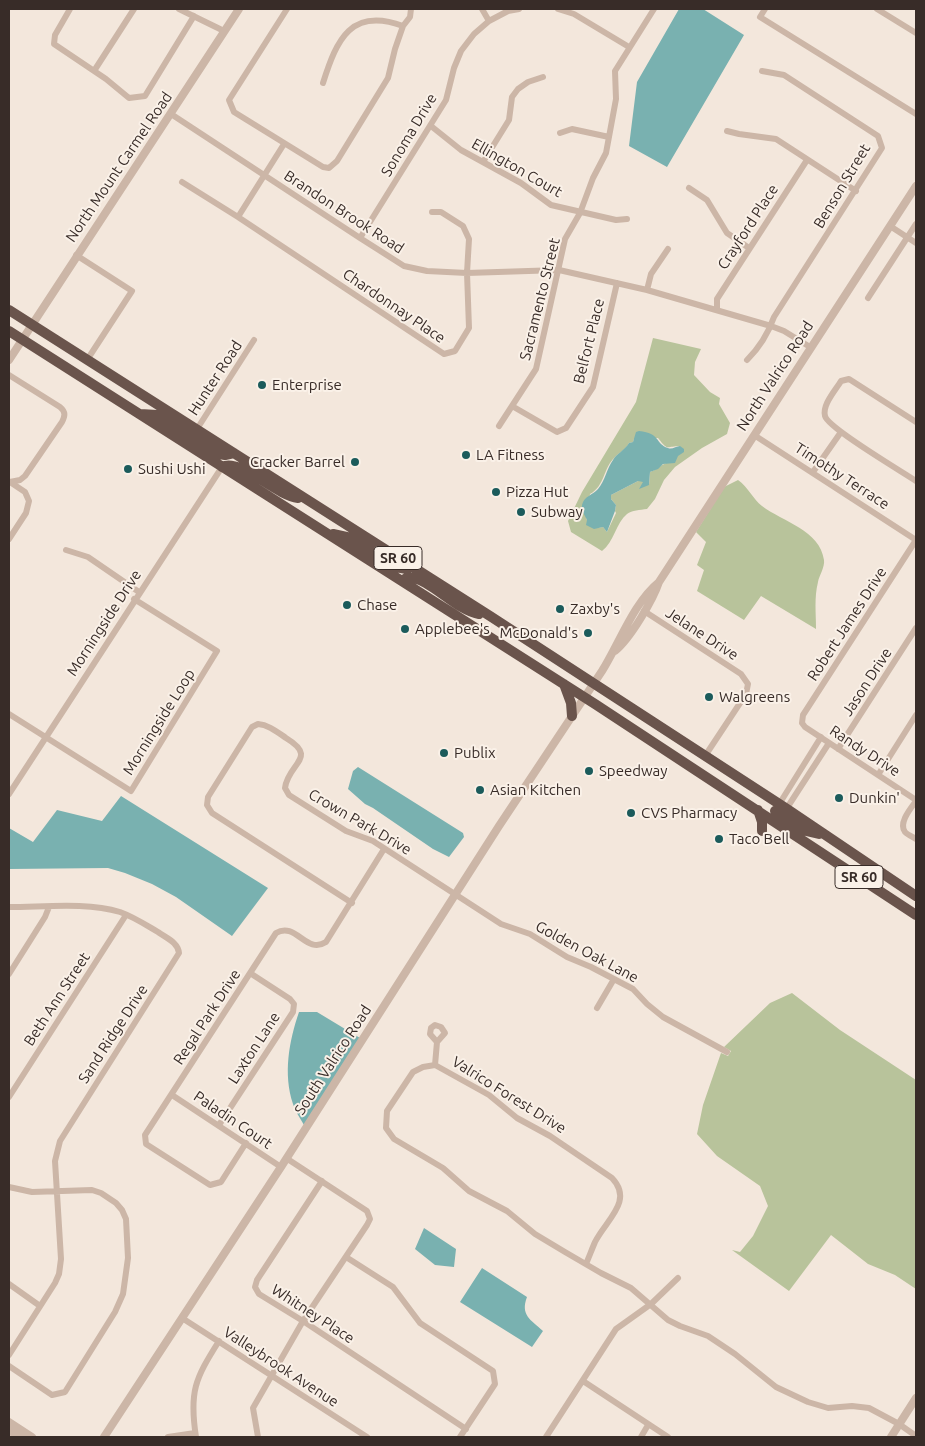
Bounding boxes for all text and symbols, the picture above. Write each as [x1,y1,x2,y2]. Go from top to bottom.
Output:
street label: North Mount Carmel Road [62,89,176,245]
street label: Sonoma Drive [377,90,441,180]
street label: Ellington Court [468,135,566,201]
street label: Benson Street [810,140,874,232]
street label: Brandon Brook Road [281,167,407,257]
street label: Crayford Place [714,181,782,273]
street label: Sacramento Street [516,236,564,362]
street label: Chardonnay Place [339,265,449,347]
street label: Belfort Place [570,297,608,385]
street label: North Valrico Road [733,318,817,434]
street label: Hunter Road [184,337,246,419]
place label: Enterprise [272,376,342,394]
marker: Enterprise [256,379,268,391]
street label: Timothy Terrace [791,439,893,513]
place label: LA Fitness [476,446,545,464]
marker: LA Fitness [460,449,472,461]
place label: Cracker Barrel [250,453,345,471]
marker: Cracker Barrel [349,456,361,468]
place label: Sushi Ushi [138,460,206,478]
marker: Sushi Ushi [122,463,134,475]
place label: Pizza Hut [506,483,568,501]
marker: Pizza Hut [490,486,502,498]
place label: Subway [531,503,583,521]
marker: Subway [515,506,527,518]
road number: SR 60 [374,546,422,570]
street label: Robert James Drive [804,564,890,684]
street label: Morningside Drive [63,567,145,679]
place label: Chase [357,596,397,614]
marker: Chase [341,599,353,611]
place label: Zaxby's [570,600,620,618]
marker: Zaxby's [554,603,566,615]
street label: Jelane Drive [662,604,742,664]
place label: Applebee's [415,620,490,638]
marker: Applebee's [399,623,411,635]
place label: McDonald's [500,624,578,642]
marker: McDonald's [582,627,594,639]
street label: Jason Drive [838,644,896,720]
street label: Morningside Loop [119,666,199,778]
place label: Walgreens [719,688,790,706]
marker: Walgreens [703,691,715,703]
street label: Randy Drive [826,722,904,780]
place label: Publix [454,744,495,762]
marker: Publix [438,747,450,759]
place label: Speedway [599,762,668,780]
marker: Speedway [583,765,595,777]
place label: Asian Kitchen [490,781,581,799]
marker: Asian Kitchen [474,784,486,796]
street label: Crown Park Drive [305,785,415,859]
place label: Dunkin' [849,789,900,807]
marker: Dunkin' [833,792,845,804]
place label: CVS Pharmacy [641,804,737,822]
marker: CVS Pharmacy [625,807,637,819]
place label: Taco Bell [729,830,789,848]
marker: Taco Bell [713,833,725,845]
road number: SR 60 [835,866,883,889]
street label: Golden Oak Lane [532,917,642,987]
street label: Beth Ann Street [20,949,94,1049]
street label: Regal Park Drive [169,966,245,1068]
street label: Sand Ridge Drive [74,981,152,1087]
street label: South Valrico Road [291,1002,375,1118]
street label: Laxton Lane [224,1009,284,1087]
street label: Valrico Forest Drive [449,1053,569,1137]
street label: Paladin Court [190,1087,276,1153]
street label: Whitney Place [268,1280,358,1348]
street label: Valleybrook Avenue [220,1323,342,1411]

